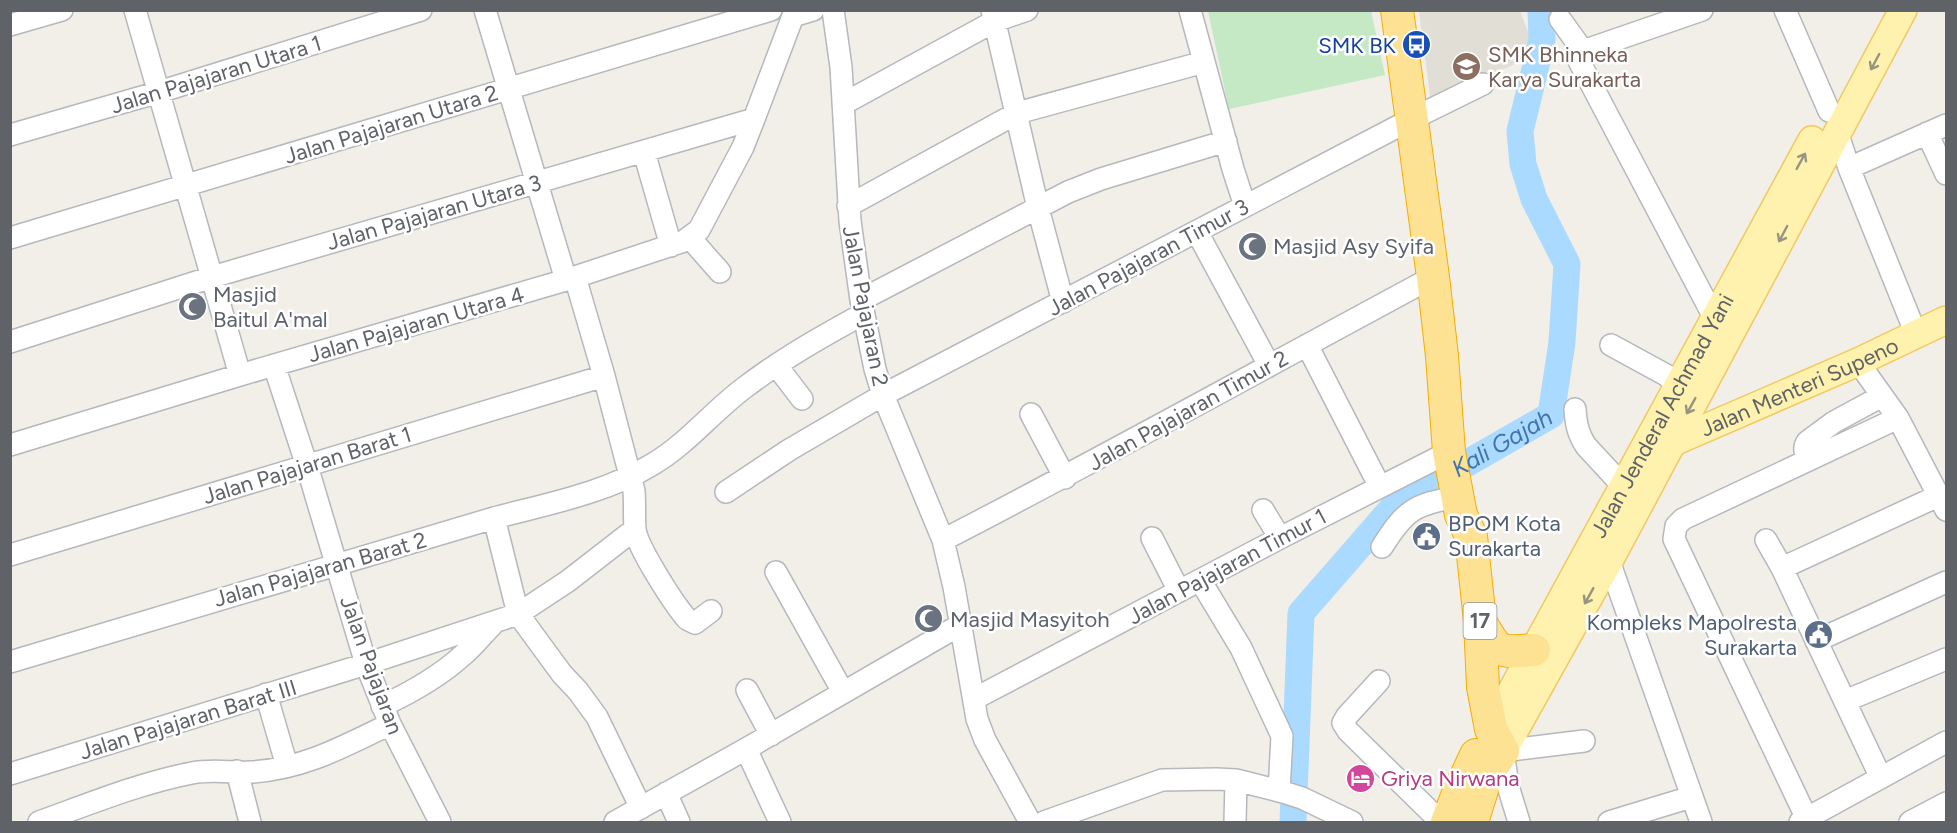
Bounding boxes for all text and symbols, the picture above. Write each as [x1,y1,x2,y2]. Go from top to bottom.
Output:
bus stop icon: SMK BK [1401,29,1433,61]
street label: Jalan Pajajaran Utara 1 [108,30,325,119]
place label: SMK BK [1318,32,1397,59]
place label: SMK Bhinneka Karya Surakarta [1488,41,1641,93]
school or university icon: SMK Bhinneka Karya Surakarta [1451,51,1483,83]
one-way arrow [1869,53,1881,70]
street label: Jalan Pajajaran Utara 2 [281,79,501,170]
one-way arrow [1795,153,1807,170]
street label: Jalan Pajajaran Utara 3 [324,169,544,256]
street label: Jalan Pajajaran Timur 3 [1043,193,1253,322]
street label: Jalan Pajajaran 2 [837,224,894,389]
one-way arrow [1777,225,1789,242]
mosque icon: Masjid Asy Syifa [1236,230,1268,262]
place label: Masjid Asy Syifa [1273,233,1434,260]
place label: Masjid Baitul A'mal [213,281,328,333]
street label: Jalan Pajajaran Utara 4 [305,281,527,368]
street label: Jalan Jenderal Achmad Yani [1585,289,1740,542]
mosque icon: Masjid Baitul A'mal [176,291,208,323]
street label: Jalan Menteri Supeno [1696,332,1903,443]
street label: Jalan Pajajaran Timur 2 [1084,344,1293,477]
one-way arrow [1685,397,1697,414]
water label: Kali Gajah [1446,402,1557,483]
street label: Jalan Pajajaran Barat 1 [200,421,415,510]
street label: Jalan Pajajaran Timur 1 [1123,503,1331,630]
place label: BPOM Kota Surakarta [1448,510,1561,562]
public building icon: BPOM Kota Surakarta [1411,520,1443,552]
street label: Jalan Pajajaran Barat 2 [211,526,430,613]
one-way arrow [1583,587,1595,604]
street label: Jalan Pajajaran [334,592,409,738]
mosque icon: Masjid Masyitoh [913,603,945,635]
road number: 17 [1464,603,1496,639]
place label: Masjid Masyitoh [950,606,1110,633]
place label: Kompleks Mapolresta Surakarta [1586,609,1797,661]
public building icon: Kompleks Mapolresta Surakarta [1802,619,1834,651]
street label: Jalan Pajajaran Barat III [76,674,300,765]
hotel icon: Griya Nirwana [1344,762,1376,794]
place label: Griya Nirwana [1381,765,1520,792]

